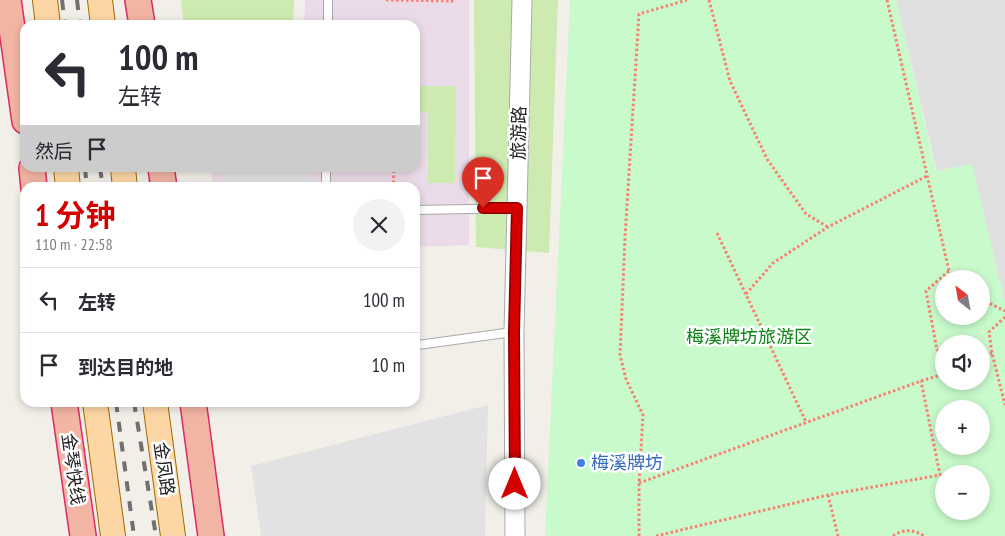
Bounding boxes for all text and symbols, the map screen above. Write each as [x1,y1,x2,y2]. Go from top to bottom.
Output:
text: 100 m [118,34,199,80]
icon: left [35,40,100,105]
text: 左转 [118,82,162,110]
street label: 旅游路 [507,106,530,160]
icon: arrive [83,135,111,163]
text: 然后 [35,139,73,163]
pin [462,157,504,208]
icon: arrive [469,164,497,192]
text: 1 分钟 [35,195,116,234]
button: close [353,199,405,251]
text: 110 m · 22:58 [35,234,113,254]
north arrow [935,270,990,325]
map controls [935,270,990,520]
icon: left [35,286,63,314]
text: 100 m [363,288,405,312]
text: 左转 [78,290,116,314]
park label: 梅溪牌坊旅游区 [686,325,812,348]
button: sound [935,335,990,390]
icon: arrive [35,351,63,379]
text: 10 m [372,353,405,377]
text: 到达目的地 [78,355,173,379]
button: + [935,400,990,455]
street label: 金琴快线 [57,432,90,506]
street label: 金凤路 [149,441,180,497]
place label: 梅溪牌坊 [591,451,663,474]
position arrow [488,457,540,509]
marker: 梅溪牌坊 [575,457,587,469]
button: − [935,465,990,520]

